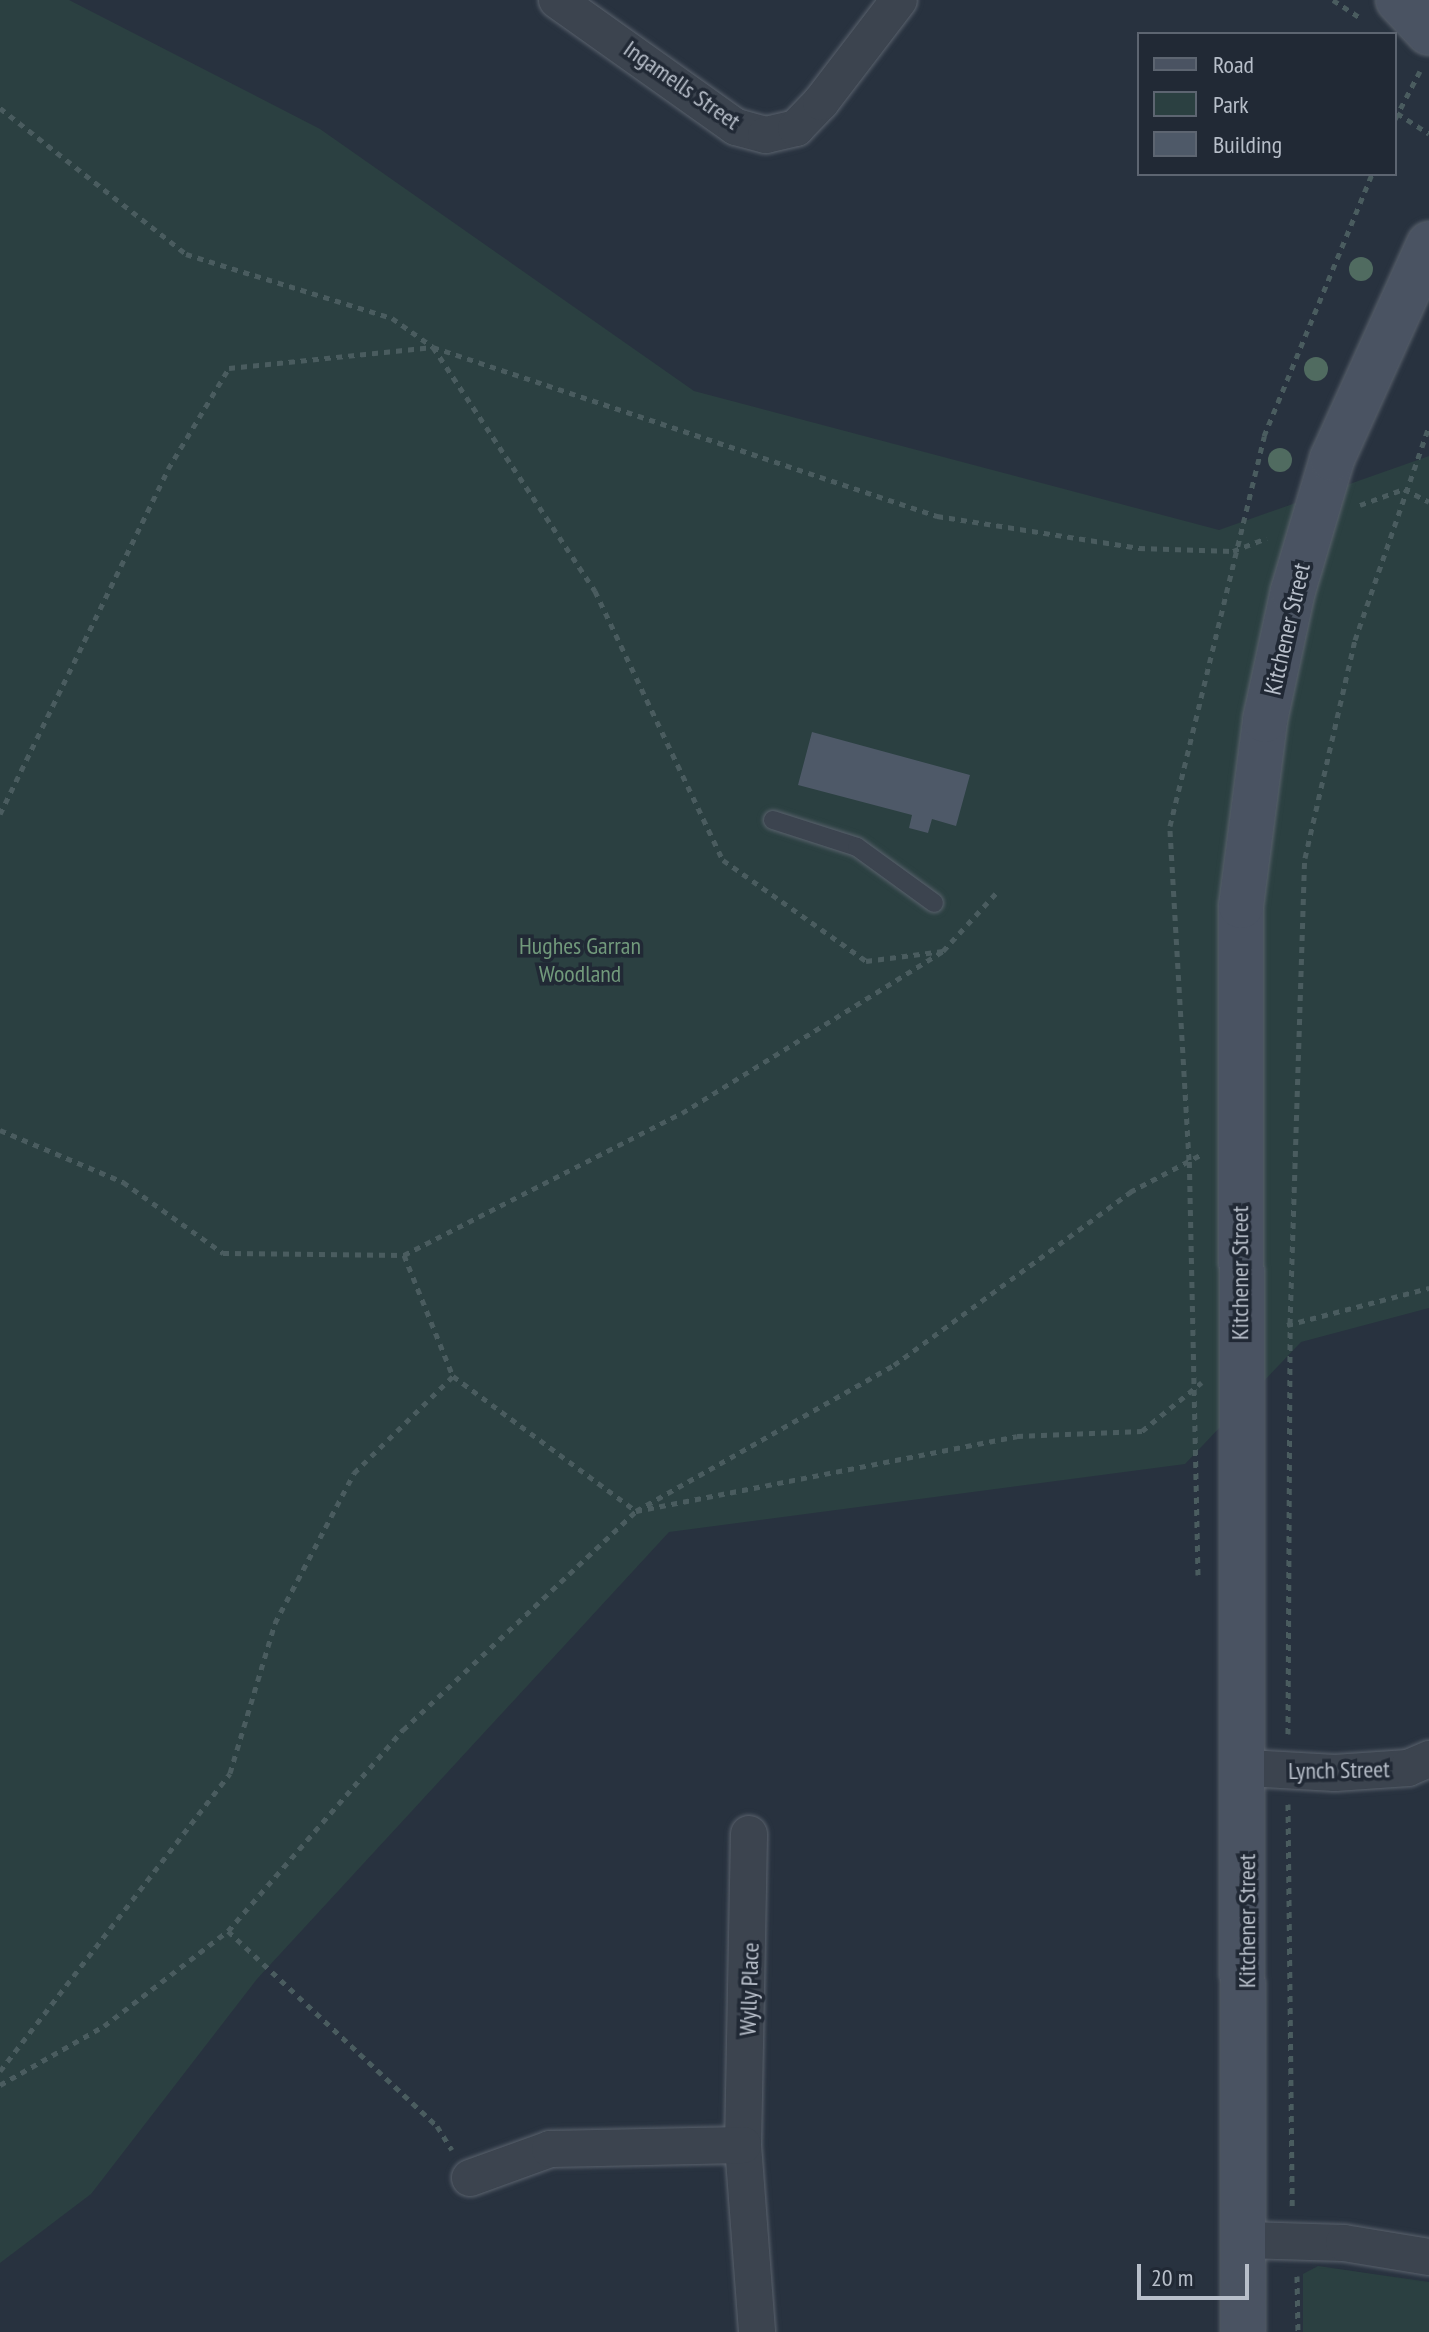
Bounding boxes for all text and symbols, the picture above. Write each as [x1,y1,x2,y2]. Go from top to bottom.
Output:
legend [1137,32,1397,176]
street label: Ingamells Street [618,34,746,136]
text: Road [1213,49,1254,80]
text: Park [1213,89,1249,120]
text: Building [1213,129,1282,160]
street label: Kitchener Street [1258,560,1316,698]
park label: Hughes Garran Woodland [519,932,641,988]
street label: Kitchener Street [1226,1206,1254,1340]
street label: Lynch Street [1288,1755,1390,1785]
street label: Kitchener Street [1233,1854,1261,1988]
street label: Wylly Place [733,1941,765,2037]
scale bar [1141,2248,1253,2298]
text: 20 m [1151,2262,1193,2293]

